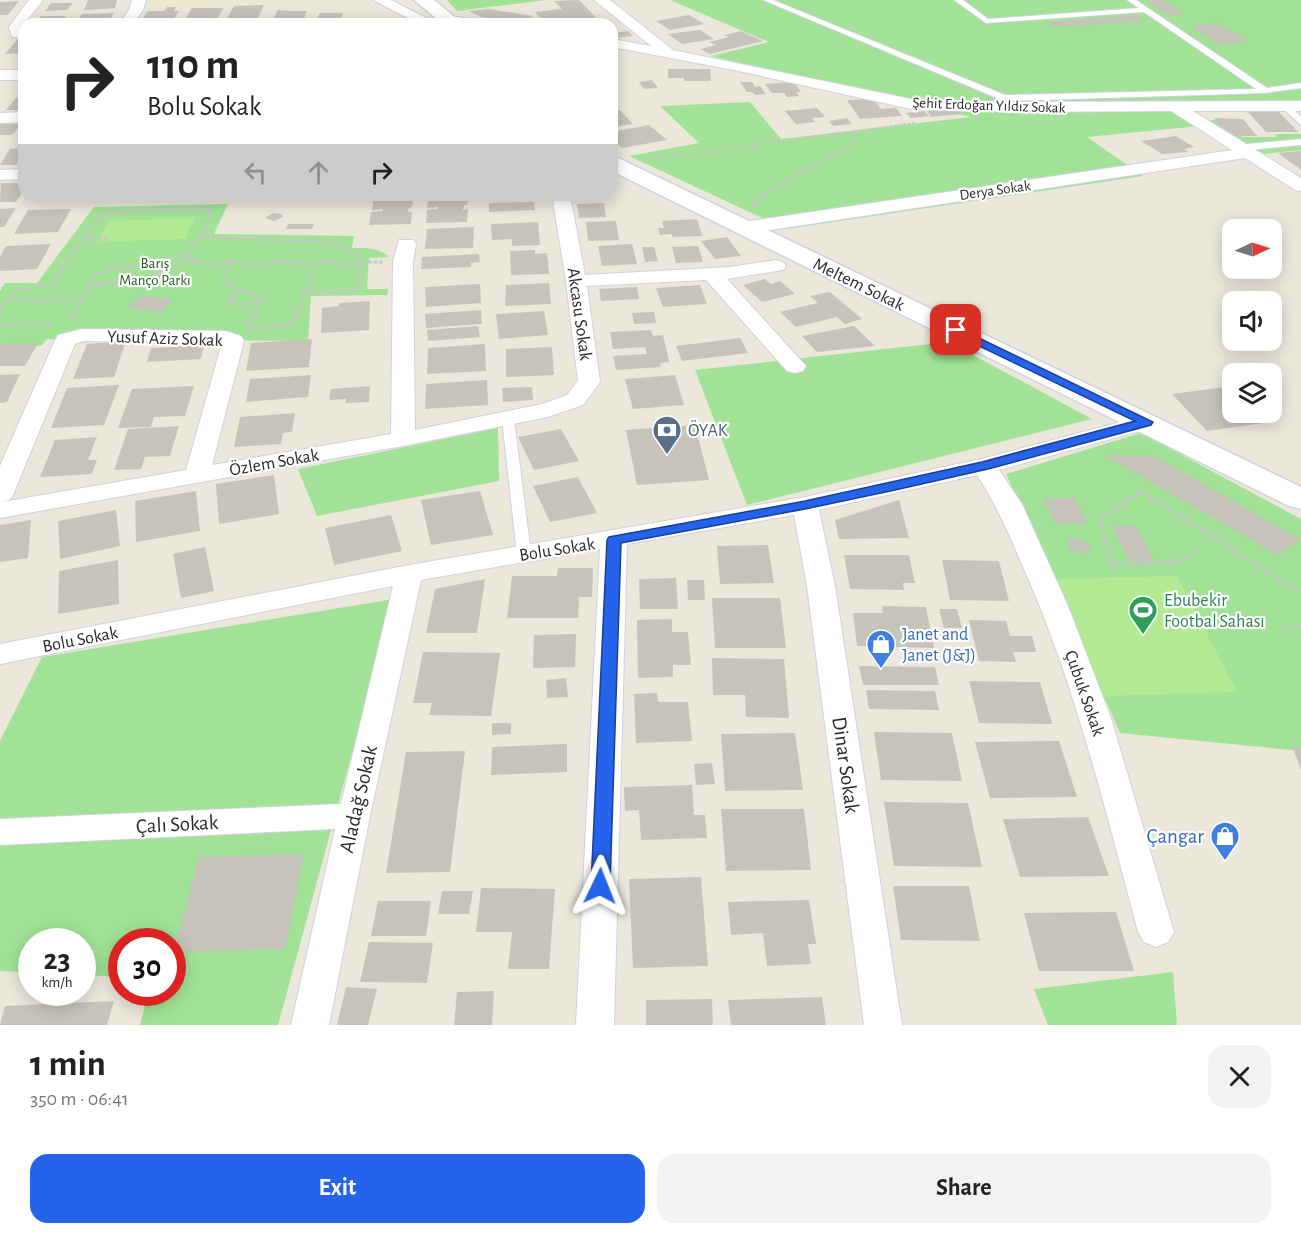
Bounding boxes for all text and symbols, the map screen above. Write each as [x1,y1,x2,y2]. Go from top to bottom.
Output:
icon: right [48,42,126,120]
text: 110 m [147,44,239,86]
text: Bolu Sokak [147,93,261,120]
street label: Şehit Erdoğan Yıldız Sokak [912,95,1066,116]
icon: left [239,156,272,189]
icon: ahead [302,156,335,189]
icon: right [365,156,398,189]
street label: Derya Sokak [959,178,1032,203]
north arrow [1222,219,1282,279]
map controls [1222,219,1282,423]
street label: Meltem Sokak [810,255,908,315]
park label: Barış Manço Parkı [119,256,191,288]
street label: Akcasu Sokak [564,267,595,362]
button: sound [1222,291,1282,351]
pin [930,304,981,355]
icon: arrive [939,313,972,346]
street label: Yusuf Aziz Sokak [107,328,224,350]
button: layers [1222,363,1282,423]
bank icon: ÖYAK [651,414,683,456]
place label: ÖYAK [688,420,728,440]
street label: Özlem Sokak [228,444,321,480]
street label: Bolu Sokak [518,535,597,565]
place label: Ebubekir Footbal Sahası [1164,592,1265,631]
sports icon: Ebubekir Footbal Sahası [1127,594,1159,636]
street label: Bolu Sokak [41,624,120,656]
place label: Janet and Janet (J&J) [902,626,976,665]
shop icon: Janet and Janet (J&J) [865,628,897,670]
street label: Çubuk Sokak [1061,648,1107,739]
street label: Dinar Sokak [828,715,863,815]
street label: Aladağ Sokak [336,743,381,855]
street label: Çalı Sokak [135,812,219,837]
shop icon: Çangar [1209,820,1241,862]
place label: Çangar [1147,826,1204,847]
position arrow [568,854,632,918]
speed limit sign: 30 [108,928,186,1006]
text: 23 [43,945,71,975]
text: km/h [42,975,72,990]
button: close [1208,1045,1271,1108]
text: 1 min [30,1046,106,1082]
text: 350 m · 06:41 [30,1089,129,1109]
button: Exit [30,1154,645,1223]
button: Share [657,1154,1271,1223]

